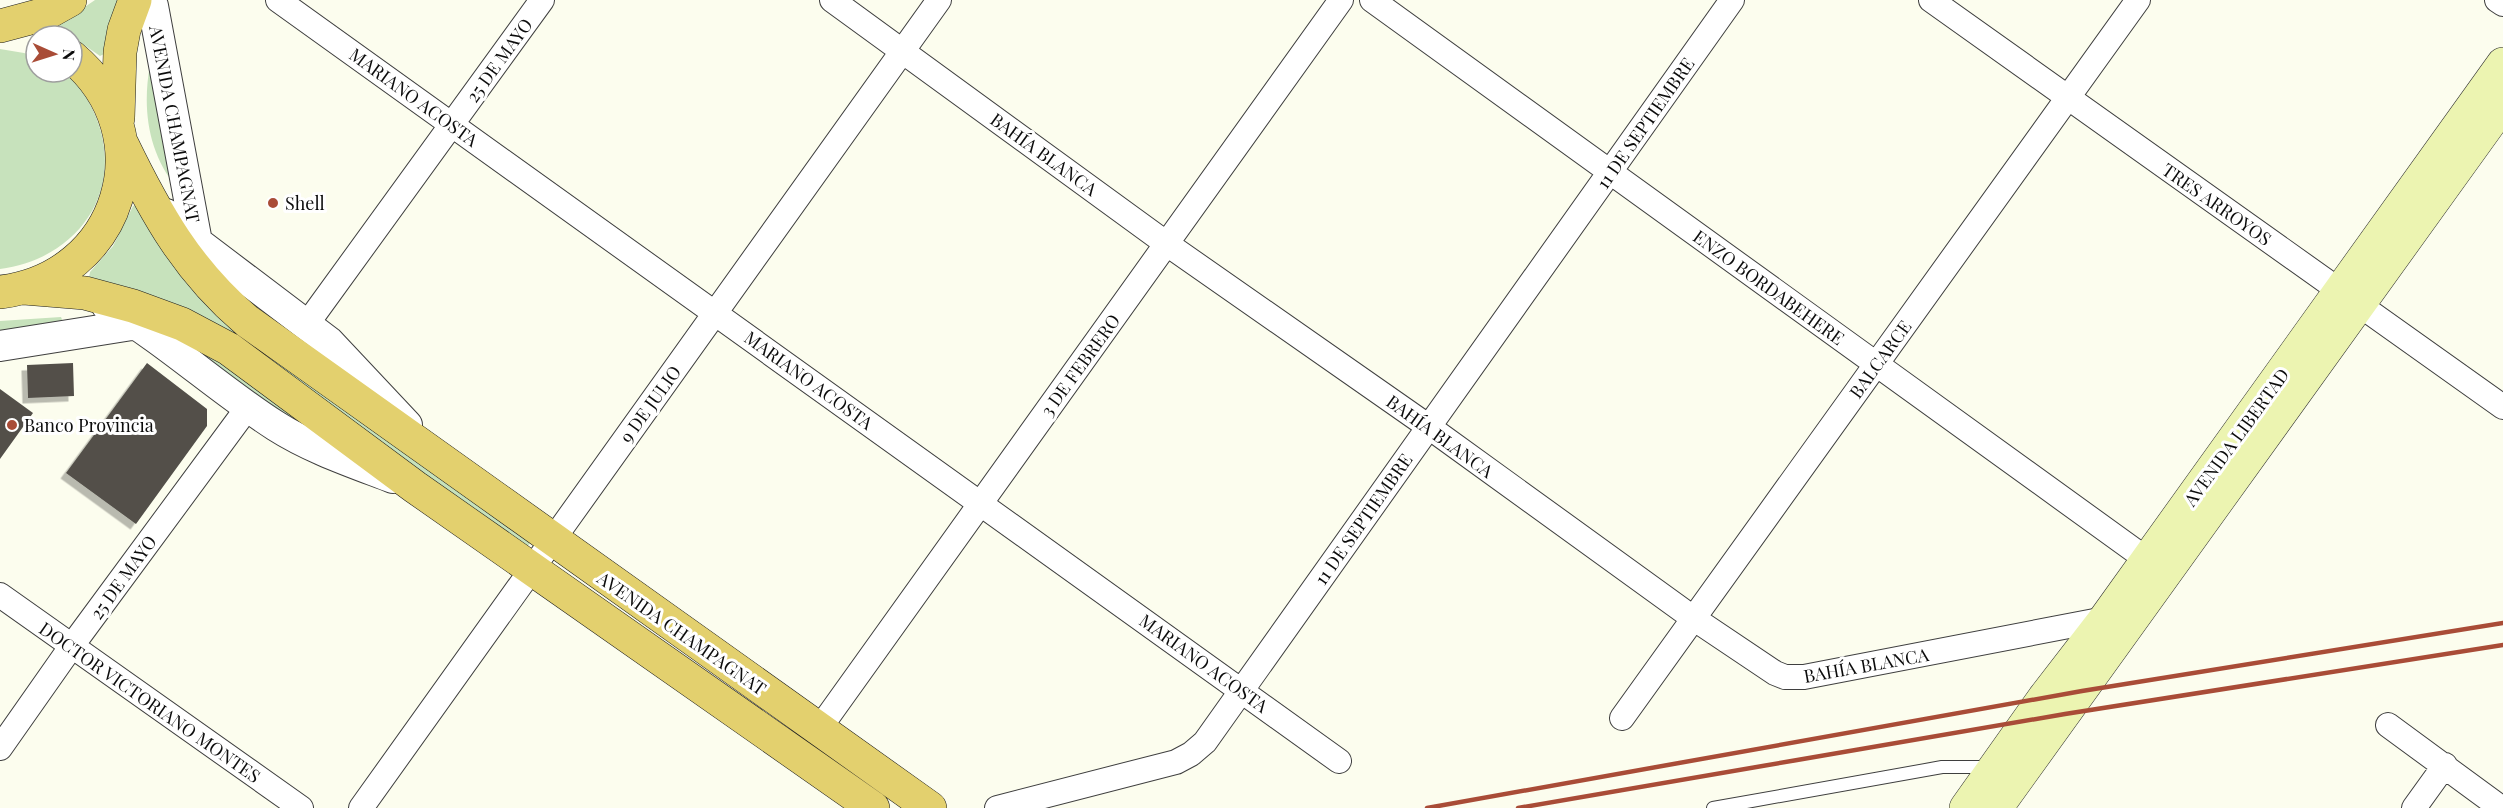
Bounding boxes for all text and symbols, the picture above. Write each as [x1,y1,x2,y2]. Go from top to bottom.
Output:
street label: 25 DE MAYO [460,13,538,107]
street label: AVENIDA CHAMPAGNAT [144,22,206,225]
north arrow [24,24,84,84]
street label: MARIANO ACOSTA [345,42,484,152]
text: N [59,48,80,62]
street label: 11 DE SEPTIEMBRE [1591,53,1699,193]
street label: BAHÍA BLANCA [986,107,1103,201]
street label: TRES ARROYOS [2158,157,2276,251]
place label: Shell [285,191,325,215]
marker: Shell [266,196,280,210]
street label: ENZO BORDABEHERE [1689,224,1849,350]
street label: 3 DE FEBRERO [1035,309,1125,421]
street label: BALCARCE [1844,315,1916,403]
street label: MARIANO ACOSTA [740,325,879,435]
street label: 9 DE JULIO [614,361,686,447]
street label: AVENIDA LIBERTAD [2177,363,2294,511]
street label: BAHÍA BLANCA [1382,389,1499,483]
place label: Banco Provincia [24,413,154,437]
marker: Banco Provincia [5,418,19,432]
street label: 11 DE SEPTIEMBRE [1309,449,1417,589]
street label: 25 DE MAYO [84,530,162,624]
street label: AVENIDA CHAMPAGNAT [592,565,771,700]
street label: MARIANO ACOSTA [1135,608,1274,718]
street label: DOCTOR VICTORIANO MONTES [35,616,265,788]
street label: BAHÍA BLANCA [1802,642,1931,688]

